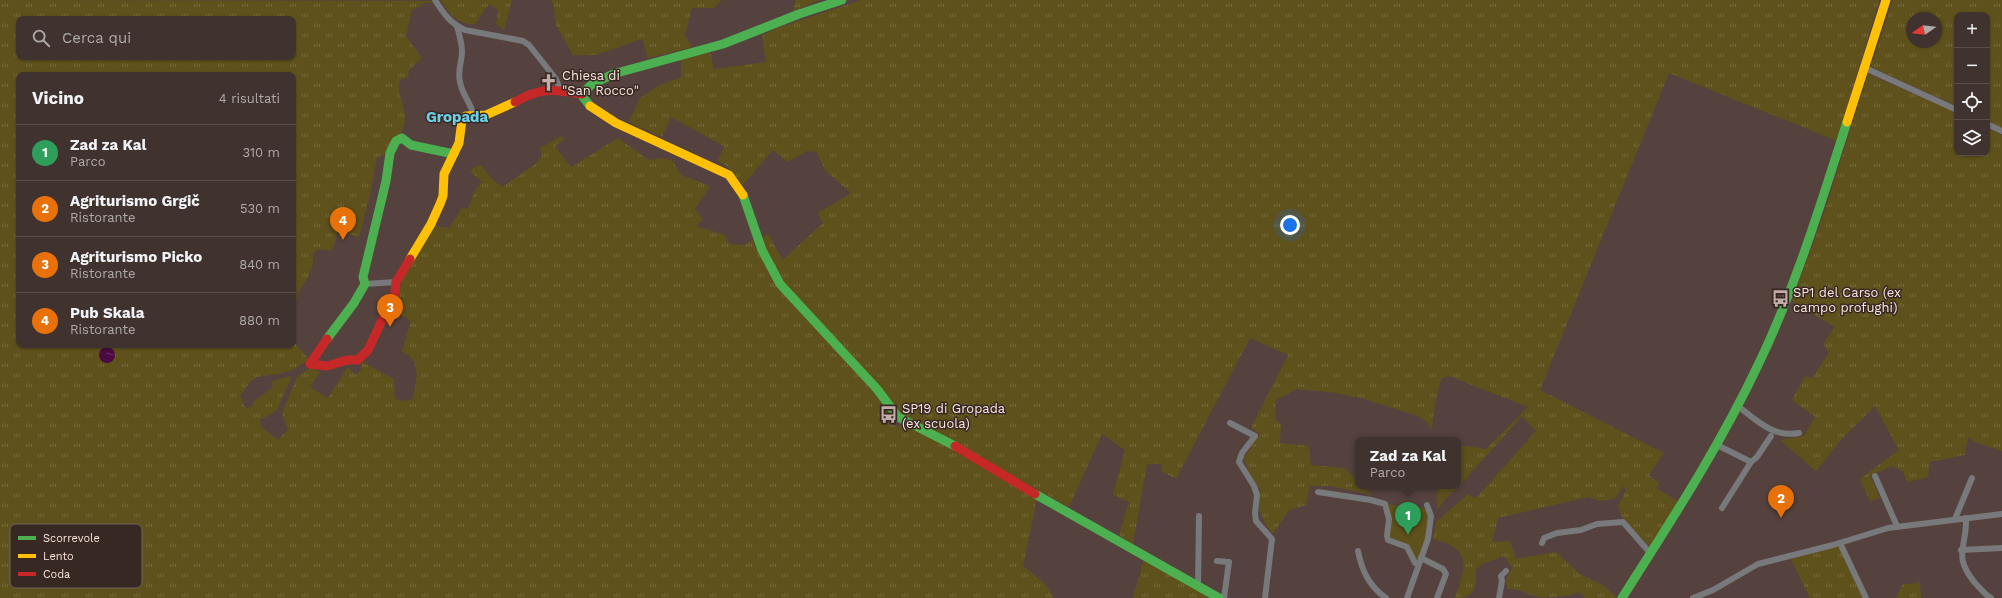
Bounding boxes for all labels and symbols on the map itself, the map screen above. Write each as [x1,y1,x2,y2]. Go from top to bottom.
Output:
north arrow [1906,12,1942,48]
place label: Chiesa di "San Rocco" [562,68,639,98]
church icon: Chiesa di "San Rocco" [539,72,559,92]
district label: Gropada [426,108,488,126]
pin: 4 [330,207,356,240]
your location [1280,215,1300,235]
place label: SP1 del Carso (ex campo profughi) [1793,285,1901,315]
bus stop icon: SP1 del Carso (ex campo profughi) [1770,289,1790,309]
pin: 3 [377,294,403,327]
place label: SP19 di Gropada (ex scuola) [902,401,1006,431]
bus stop icon: SP19 di Gropada (ex scuola) [879,405,899,425]
pin: 2 [1768,485,1794,518]
pin: 1 [1395,502,1421,535]
legend [10,524,142,588]
text: Scorrevole [43,532,100,545]
text: Lento [43,550,74,563]
text: Coda [43,568,70,581]

